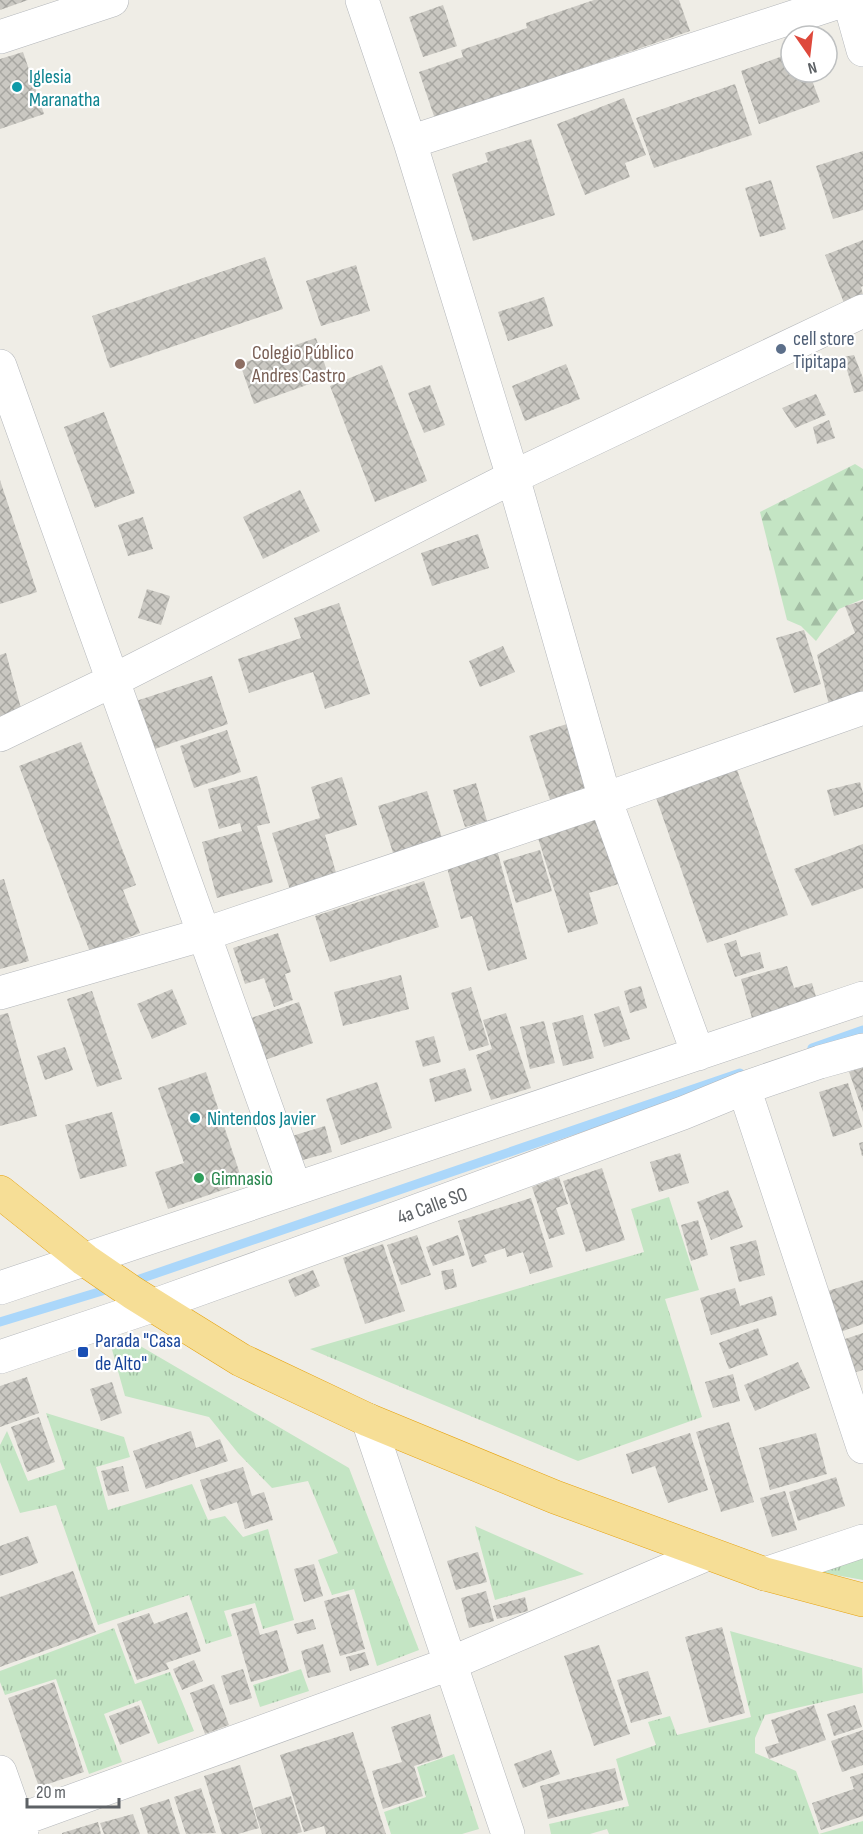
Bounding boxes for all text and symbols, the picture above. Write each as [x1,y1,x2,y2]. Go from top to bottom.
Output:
north arrow [779,24,839,84]
text: N [806,57,819,77]
place label: Iglesia Maranatha [29,65,100,112]
marker: Iglesia Maranatha [10,80,24,94]
place label: cell store Tipitapa [793,327,854,374]
place label: Colegio Público Andres Castro [251,341,354,388]
marker: cell store Tipitapa [774,342,788,356]
marker: Colegio Público Andres Castro [233,357,247,371]
place label: Nintendos Javier [207,1107,316,1131]
marker: Nintendos Javier [188,1111,202,1125]
place label: Gimnasio [211,1167,273,1191]
marker: Gimnasio [192,1171,206,1185]
street label: 4a Calle SO [394,1182,471,1230]
place label: Parada "Casa de Alto" [95,1329,181,1376]
marker: Parada "Casa de Alto" [76,1345,90,1359]
scale bar [27,1771,118,1809]
text: 20 m [36,1782,66,1803]

